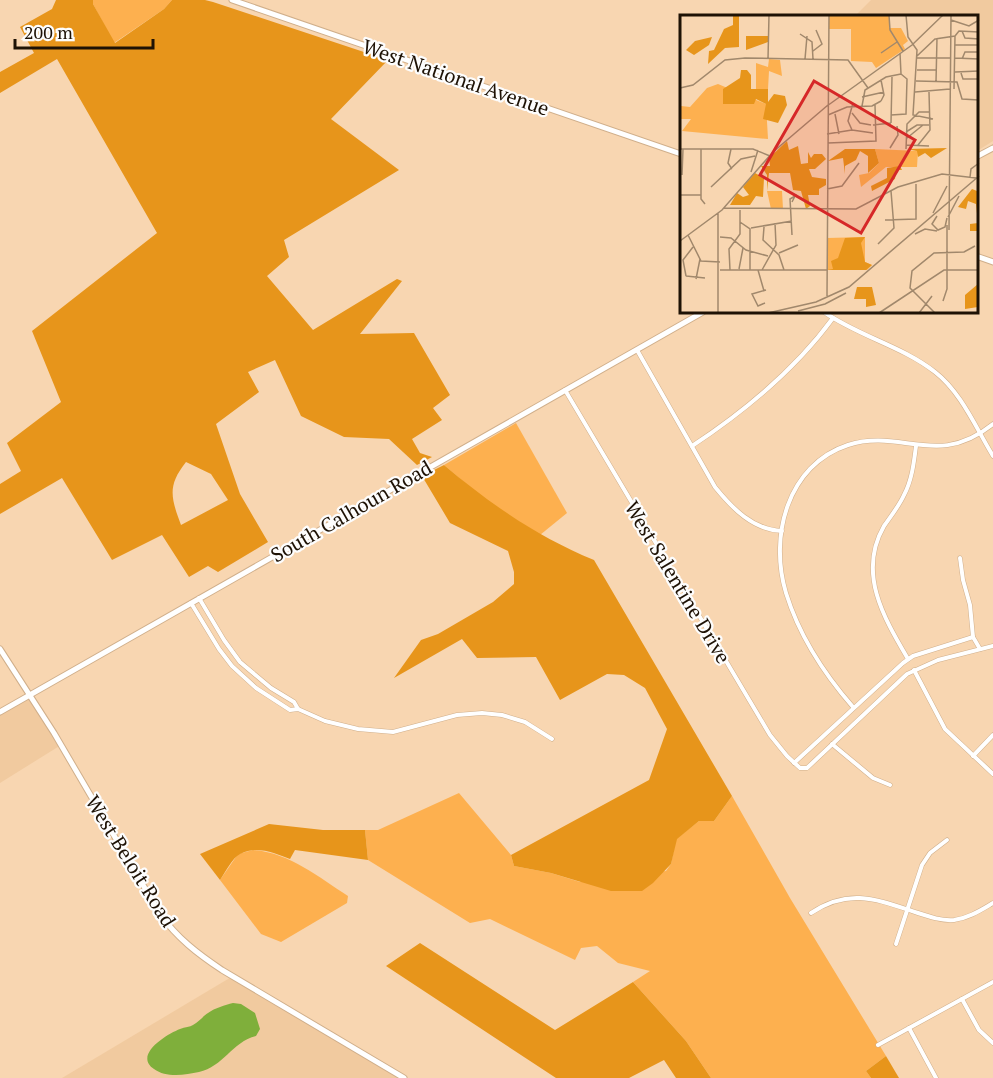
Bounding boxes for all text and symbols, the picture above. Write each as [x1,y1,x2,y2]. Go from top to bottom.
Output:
scale bar [15,12,153,50]
inset map [680,15,978,314]
text: 200 m [24,20,73,44]
street label: West National Avenue [359,32,553,122]
street label: South Calhoun Road [265,454,437,568]
street label: West Salentine Drive [619,496,737,668]
street label: West Beloit Road [80,790,182,932]

